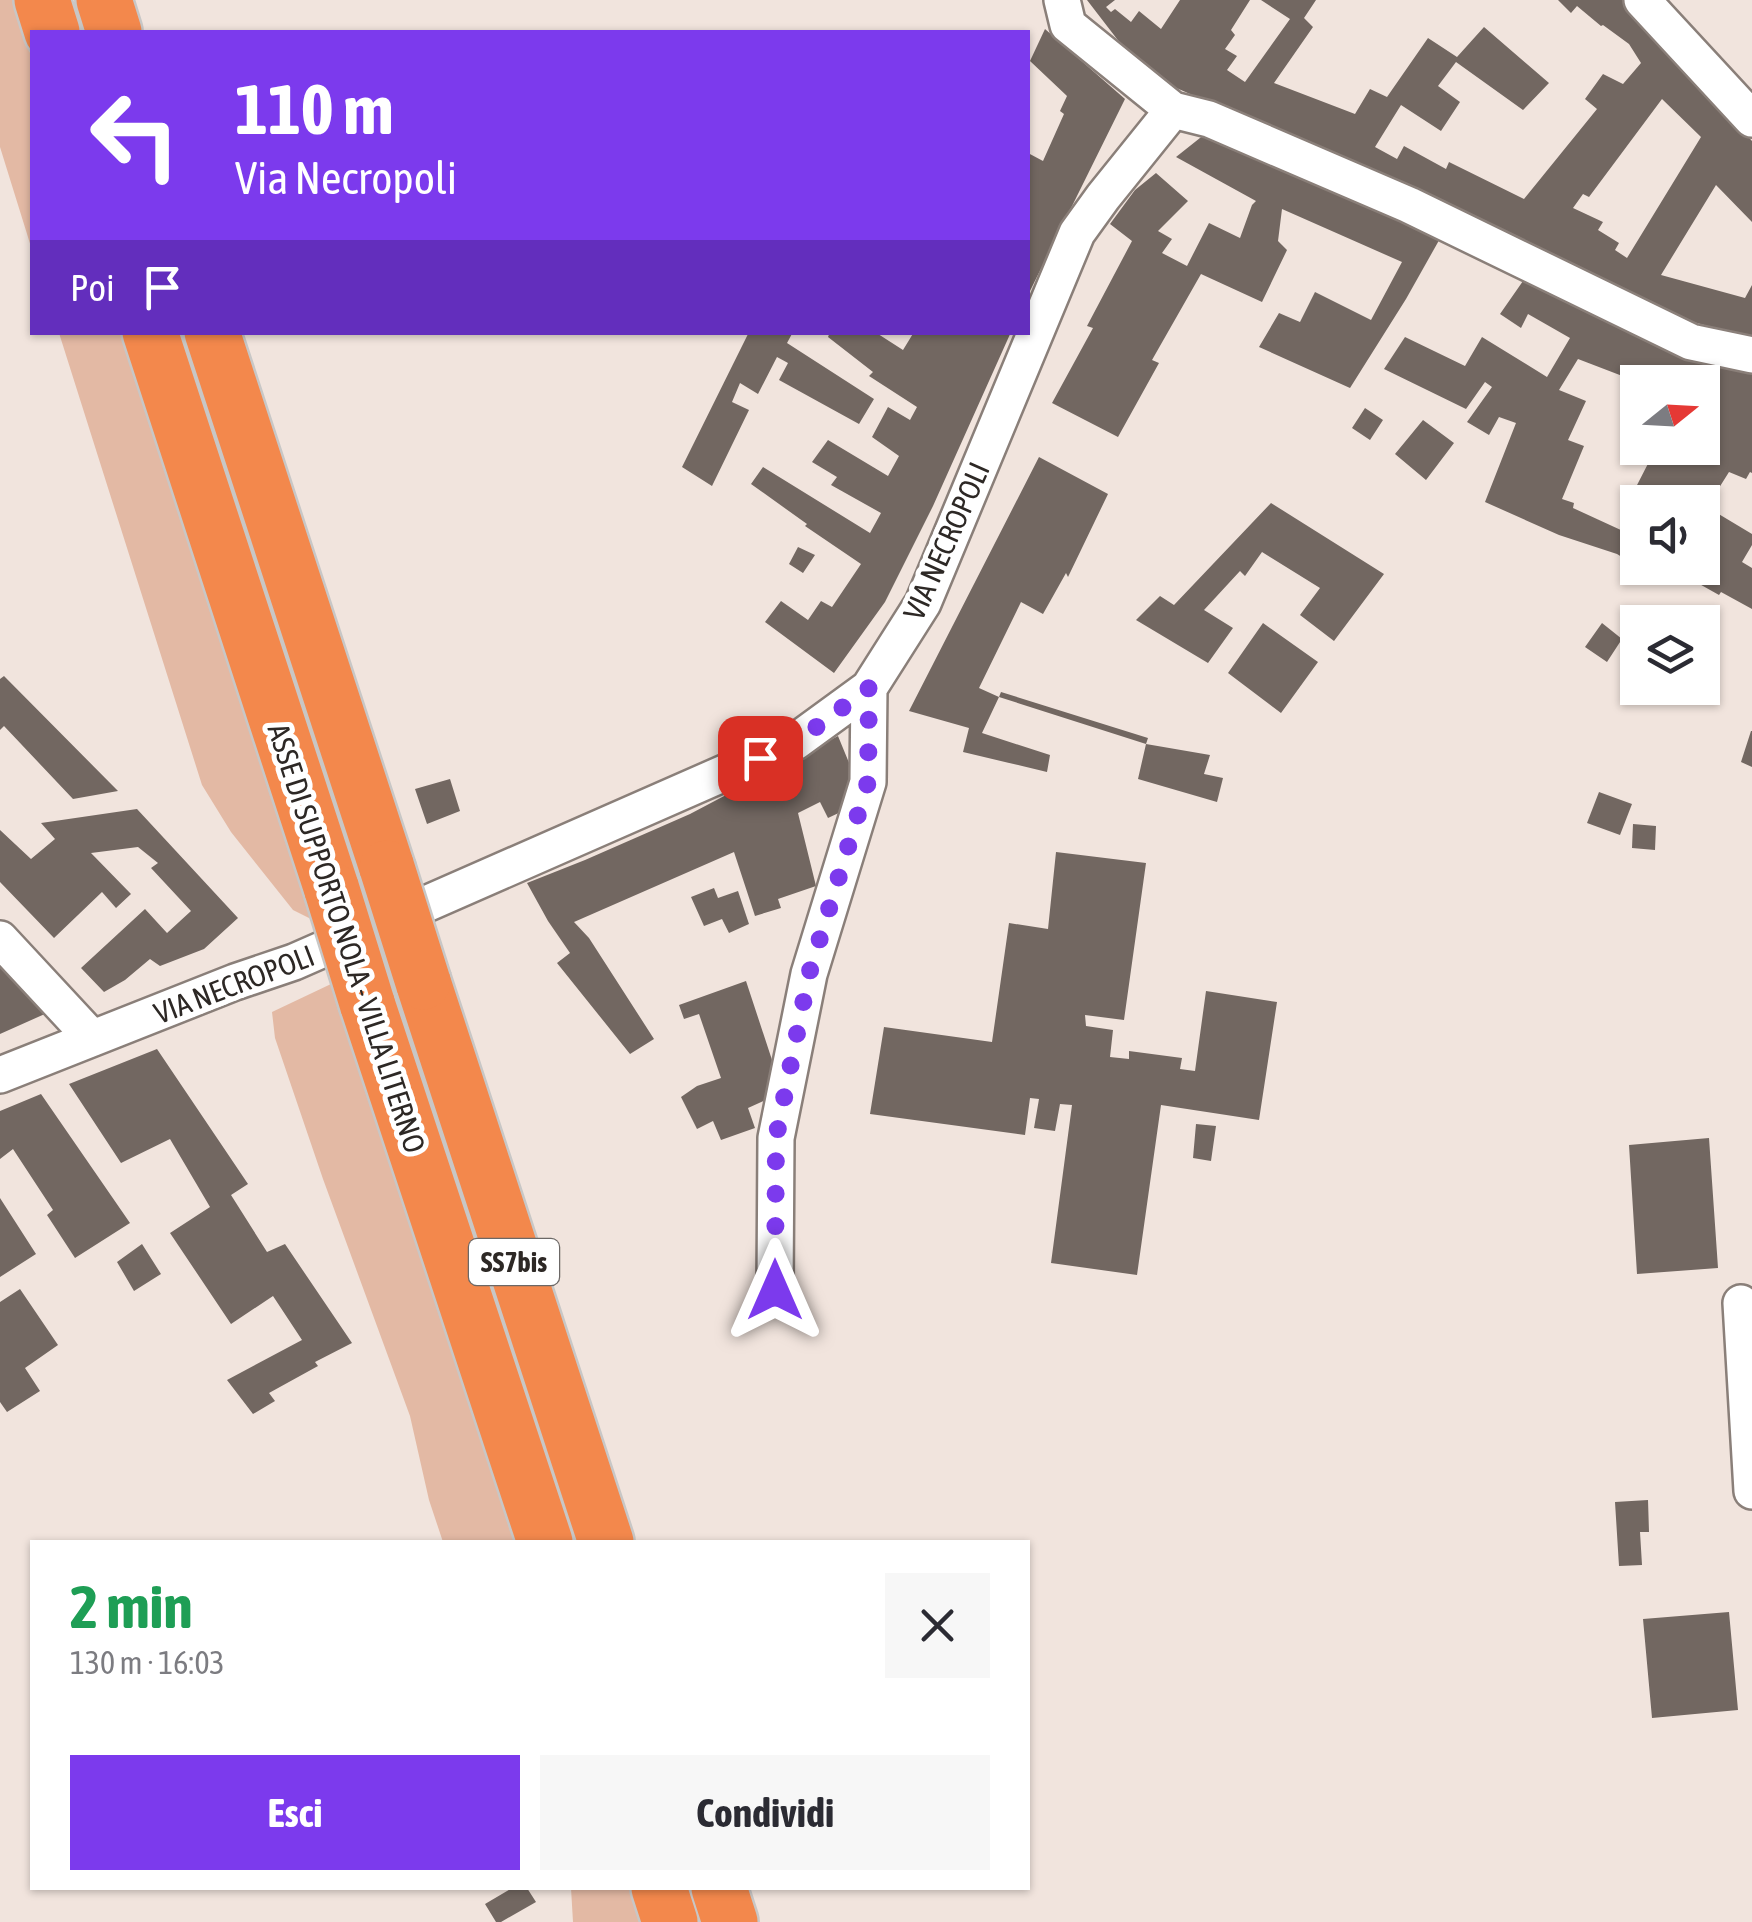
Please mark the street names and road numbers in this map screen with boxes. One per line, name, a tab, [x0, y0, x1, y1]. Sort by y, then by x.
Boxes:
street label: VIA NECROPOLI	[896, 457, 996, 625]
street label: ASSE DI SUPPORTO NOLA - VILLA LITERNO	[261, 719, 433, 1157]
street label: VIA NECROPOLI	[149, 938, 319, 1030]
road number: SS7bis	[469, 1239, 559, 1285]

